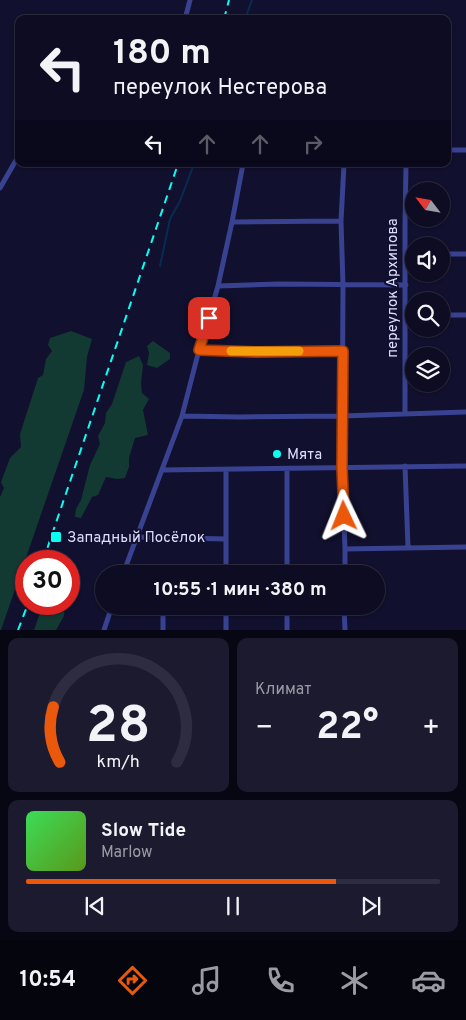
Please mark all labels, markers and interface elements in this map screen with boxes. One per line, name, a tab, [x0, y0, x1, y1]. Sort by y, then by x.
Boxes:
text: 180 m	[113, 32, 211, 76]
icon: left	[30, 35, 95, 100]
text: переулок Нестерова	[113, 75, 327, 102]
icon: left	[140, 130, 168, 158]
icon: ahead	[193, 130, 221, 158]
icon: ahead	[246, 130, 274, 158]
icon: right	[299, 130, 327, 158]
north arrow	[405, 182, 450, 228]
map controls	[405, 182, 450, 392]
street label: переулок Архипова	[384, 218, 403, 358]
button: sound	[405, 237, 450, 282]
button: search	[405, 292, 450, 337]
pin	[188, 297, 230, 339]
icon: arrive	[195, 304, 223, 332]
button: layers	[405, 347, 450, 392]
place label: Мята	[287, 446, 322, 465]
marker: Мята	[271, 448, 283, 460]
position arrow	[317, 489, 369, 541]
place label: Западный Посёлок	[67, 529, 205, 548]
marker: Западный Посёлок	[49, 530, 63, 544]
speed limit sign: 30	[15, 550, 80, 615]
text: 10:55 · 1 мин · 380 m	[153, 578, 327, 602]
text: Климат	[255, 680, 312, 700]
text: 28	[86, 695, 151, 761]
text: 22°	[316, 704, 379, 753]
text: −	[255, 711, 273, 747]
text: +	[422, 711, 440, 747]
text: km/h	[97, 751, 140, 774]
text: Slow Tide	[101, 819, 186, 843]
text: Marlow	[101, 843, 153, 863]
icon: previous	[81, 892, 109, 920]
icon: pause	[219, 892, 247, 920]
icon: next	[357, 892, 385, 920]
icon: directions	[115, 963, 150, 998]
icon: music	[189, 963, 224, 998]
icon: phone	[263, 963, 298, 998]
icon: climate	[337, 963, 372, 998]
icon: car	[411, 963, 446, 998]
text: 10:54	[20, 967, 76, 994]

